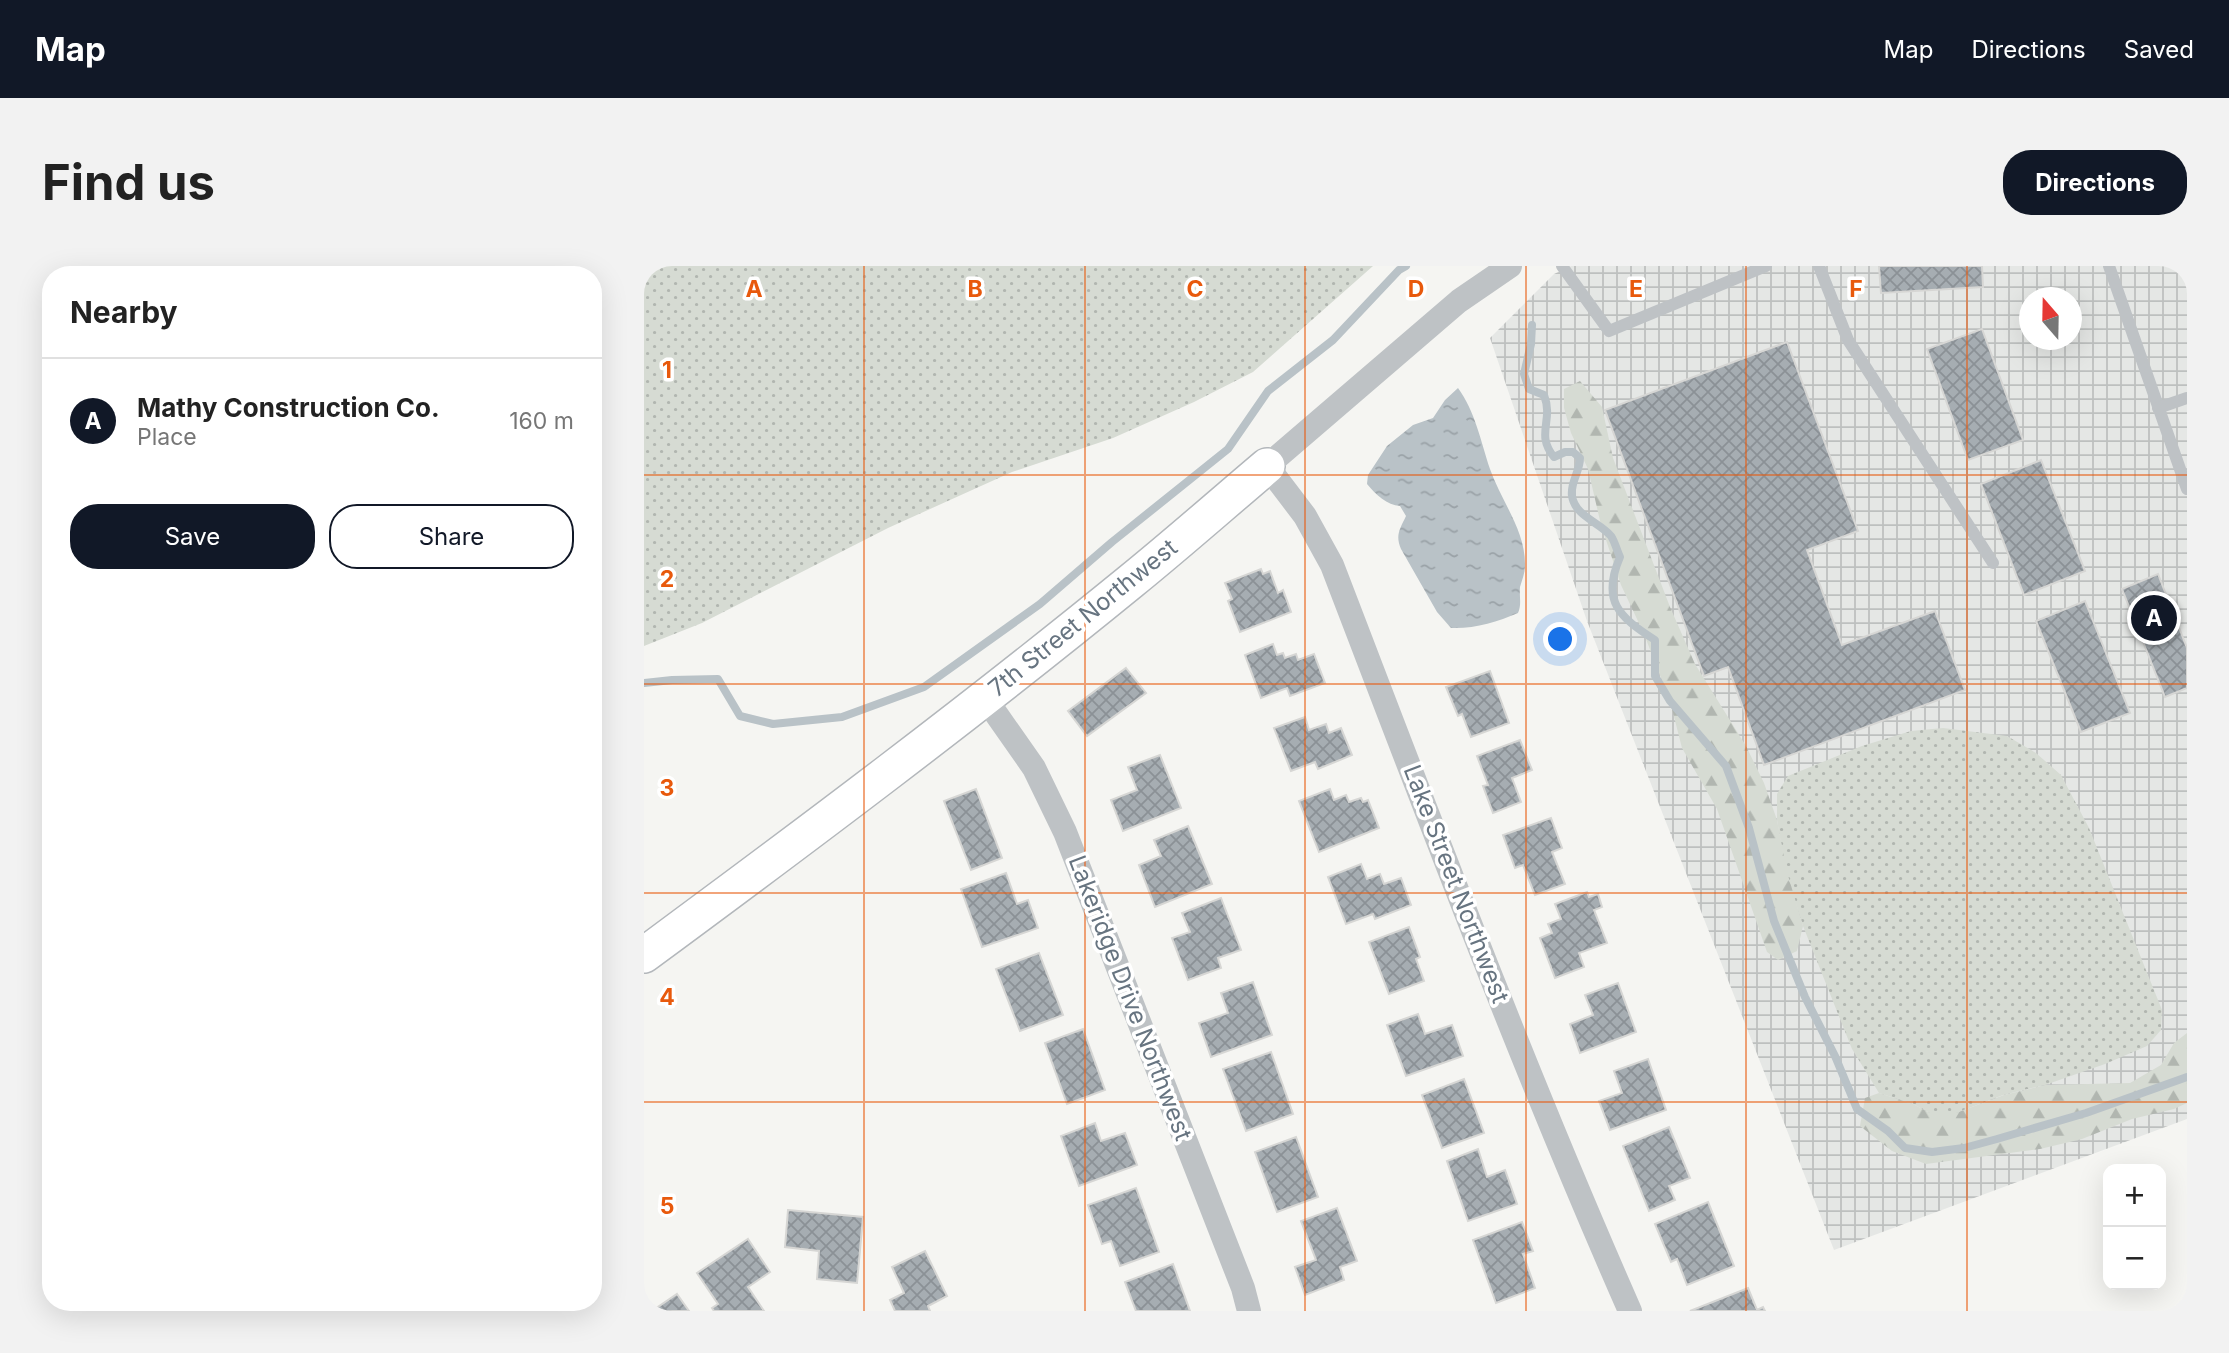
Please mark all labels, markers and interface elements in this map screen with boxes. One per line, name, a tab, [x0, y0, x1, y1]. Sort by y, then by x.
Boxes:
text: Map	[35, 29, 106, 69]
text: Map	[1884, 35, 1933, 64]
text: Directions	[1971, 35, 2086, 64]
text: Saved	[2124, 35, 2194, 64]
button: Directions	[2003, 150, 2187, 215]
text: Find us	[42, 153, 215, 212]
text: A	[745, 275, 763, 303]
text: B	[967, 275, 983, 303]
text: C	[1186, 275, 1204, 303]
text: D	[1408, 275, 1424, 303]
text: E	[1629, 275, 1643, 303]
text: F	[1849, 275, 1863, 303]
north arrow	[2019, 287, 2082, 350]
text: Nearby	[70, 294, 178, 330]
text: 1	[662, 356, 672, 384]
text: Mathy Construction Co.	[137, 392, 440, 423]
text: A	[84, 407, 102, 435]
text: 160 m	[509, 407, 574, 435]
text: Place	[137, 423, 197, 451]
button: Save	[70, 504, 315, 569]
button: Share	[329, 504, 574, 569]
street label: 7th Street Northwest	[982, 532, 1183, 703]
text: 2	[660, 565, 674, 593]
pin: A	[2131, 592, 2177, 644]
your location	[1543, 622, 1577, 656]
street label: Lake Street Northwest	[1398, 761, 1515, 1007]
text: 3	[660, 774, 674, 802]
street label: Lakeridge Drive Northwest	[1063, 851, 1198, 1145]
text: 4	[659, 983, 675, 1011]
map controls	[2103, 1164, 2166, 1290]
button: +	[2103, 1164, 2166, 1227]
text: 5	[660, 1192, 674, 1220]
button: −	[2103, 1227, 2166, 1290]

